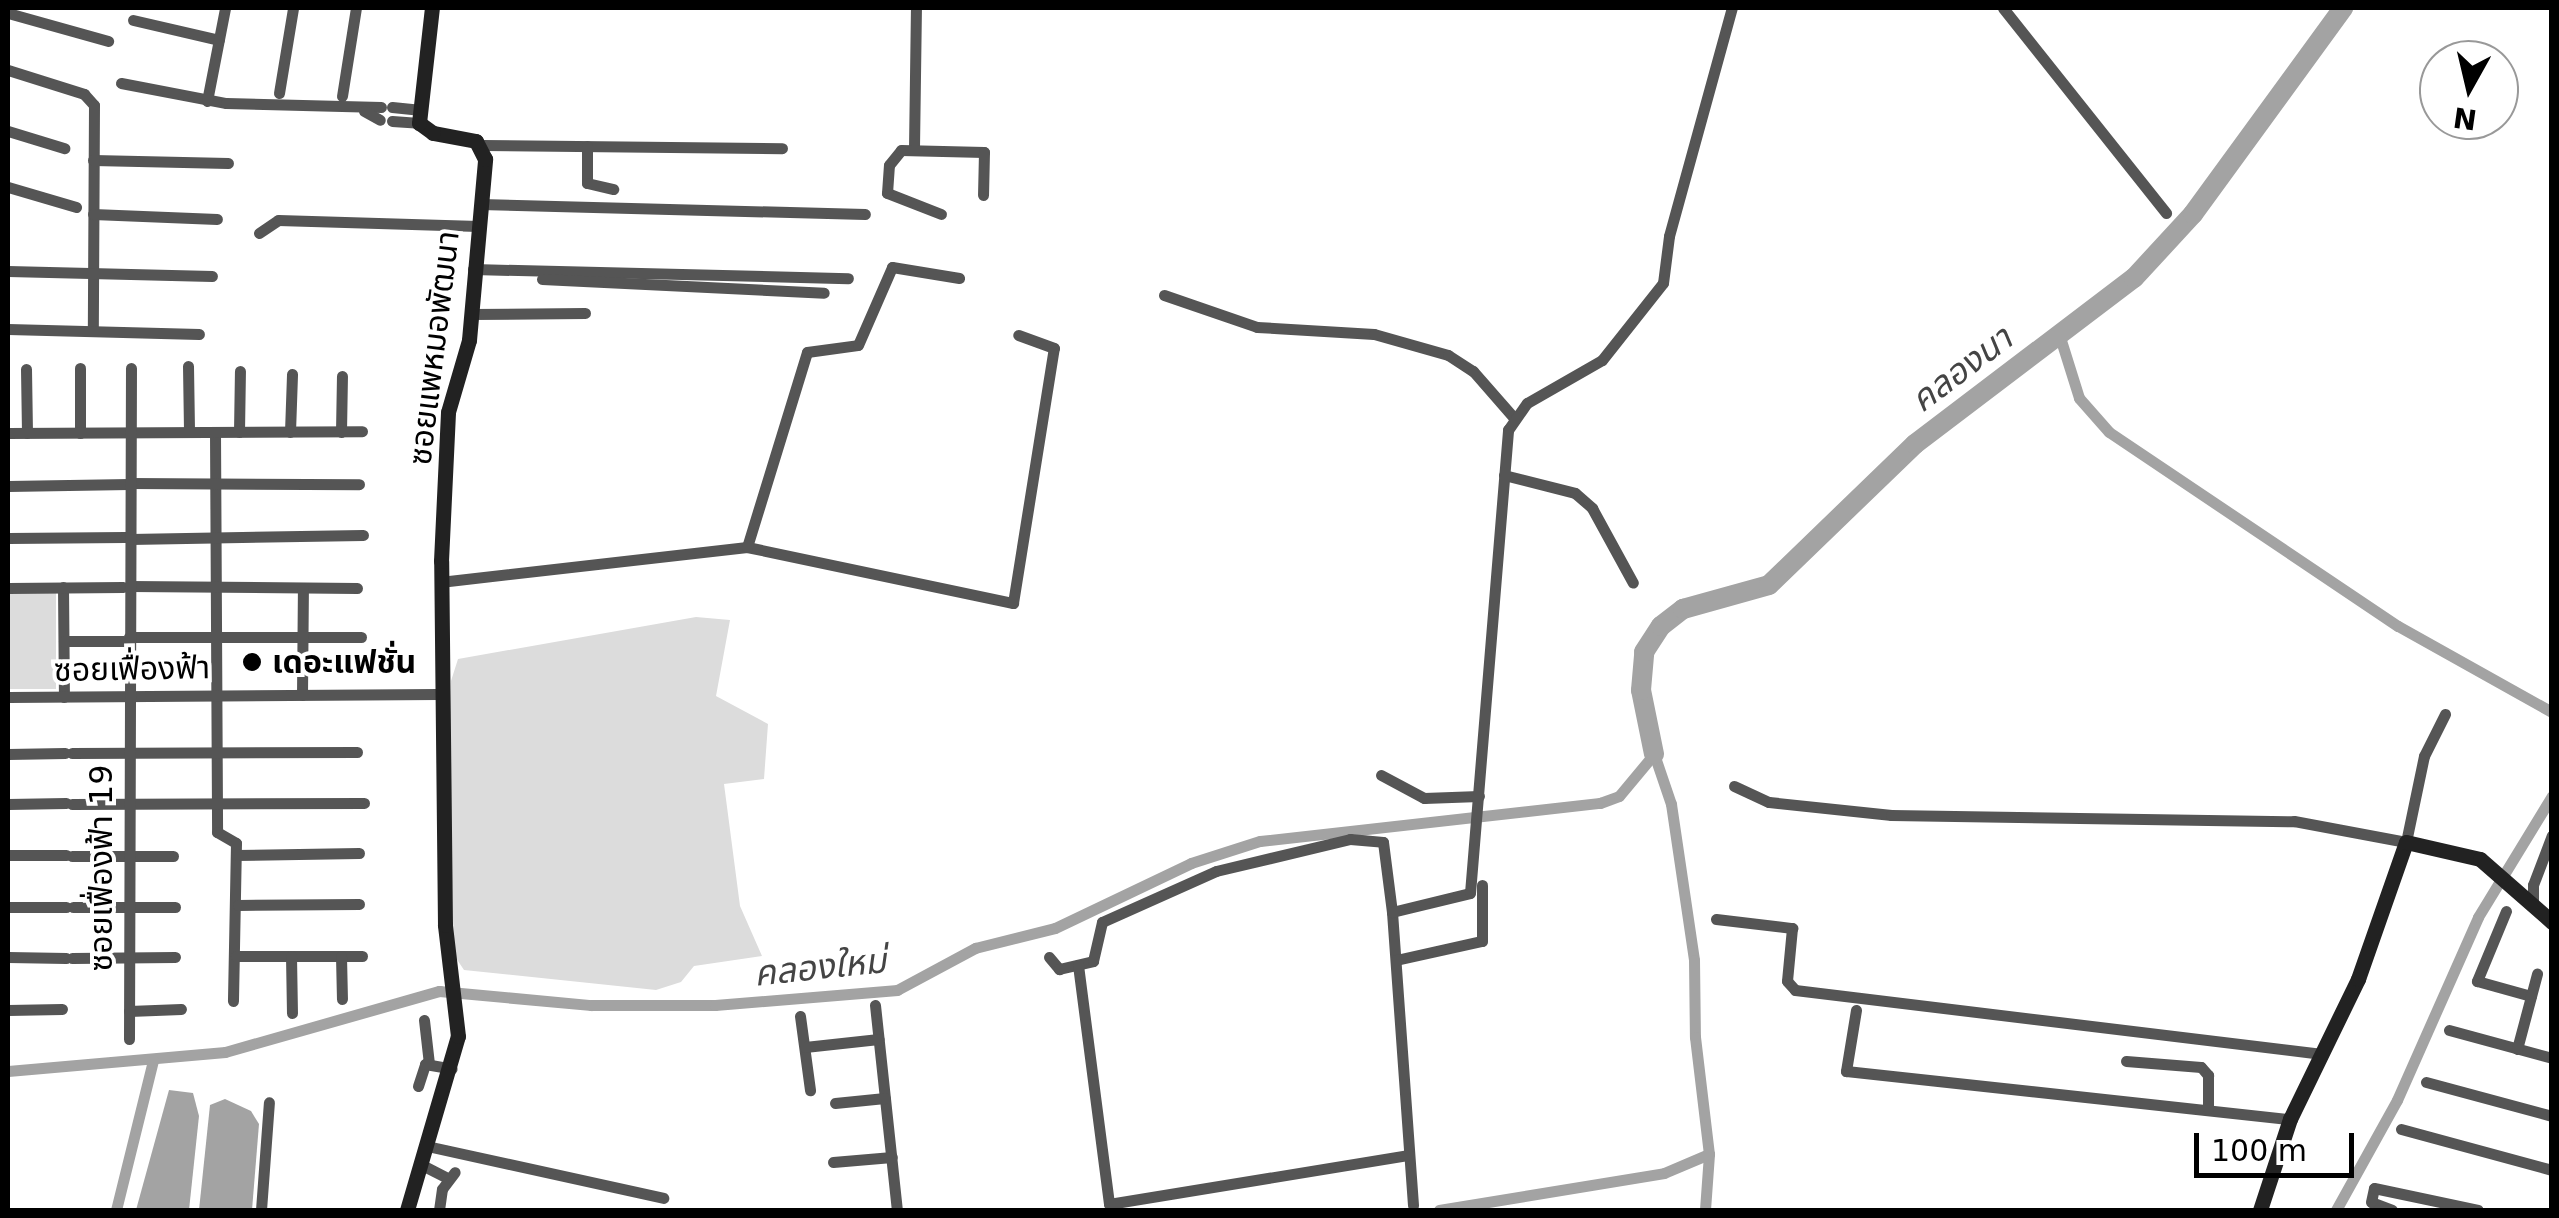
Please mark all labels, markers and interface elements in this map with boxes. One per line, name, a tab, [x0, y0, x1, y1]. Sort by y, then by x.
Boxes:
north arrow	[2419, 40, 2519, 140]
text: N	[2451, 100, 2479, 136]
street label: ซอยแพหมอพัฒนา	[401, 229, 467, 467]
water label: คลองนา	[1902, 317, 2020, 421]
place label: เดอะแฟชั่น	[272, 643, 416, 681]
street label: ซอยเฟื่องฟ้า	[54, 648, 210, 690]
marker: เดอะแฟชั่น	[241, 651, 263, 673]
street label: ซอยเฟื่องฟ้า 19	[82, 764, 120, 972]
water label: คลองใหม่	[752, 939, 888, 995]
scale bar	[2199, 1113, 2359, 1175]
text: 100 m	[2211, 1133, 2307, 1168]

